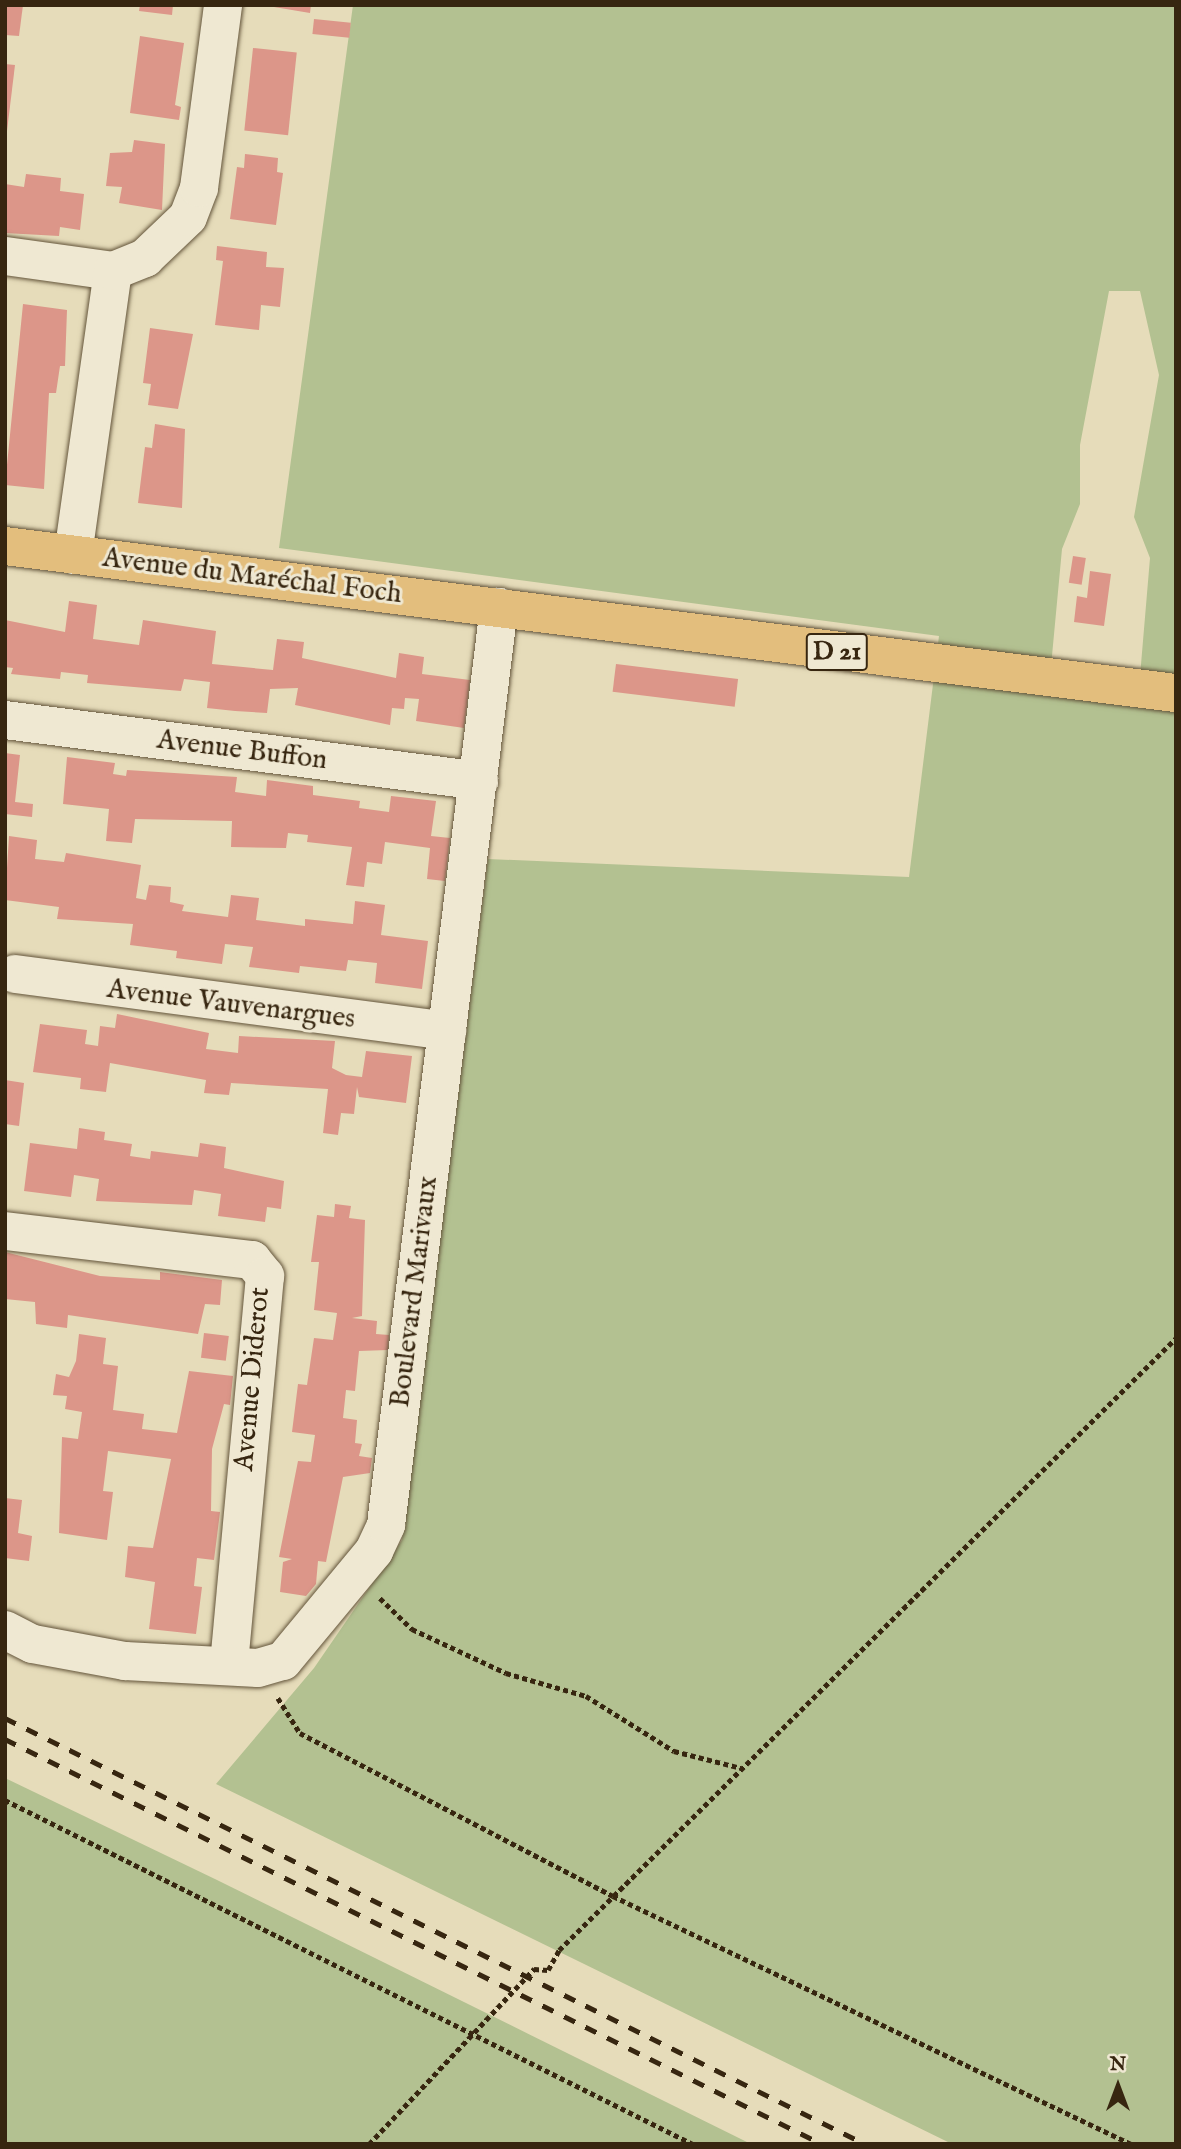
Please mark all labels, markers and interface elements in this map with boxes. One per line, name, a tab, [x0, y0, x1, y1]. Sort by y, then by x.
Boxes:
street label: Avenue du Maréchal Foch	[101, 542, 403, 612]
road number: D 21	[806, 630, 868, 674]
street label: Avenue Buffon	[155, 724, 329, 778]
street label: Avenue Vauvenargues	[105, 973, 357, 1037]
street label: Boulevard Marivaux	[384, 1174, 446, 1410]
street label: Avenue Diderot	[228, 1286, 278, 1472]
north arrow	[1083, 2051, 1153, 2121]
text: N	[1110, 2053, 1126, 2077]

